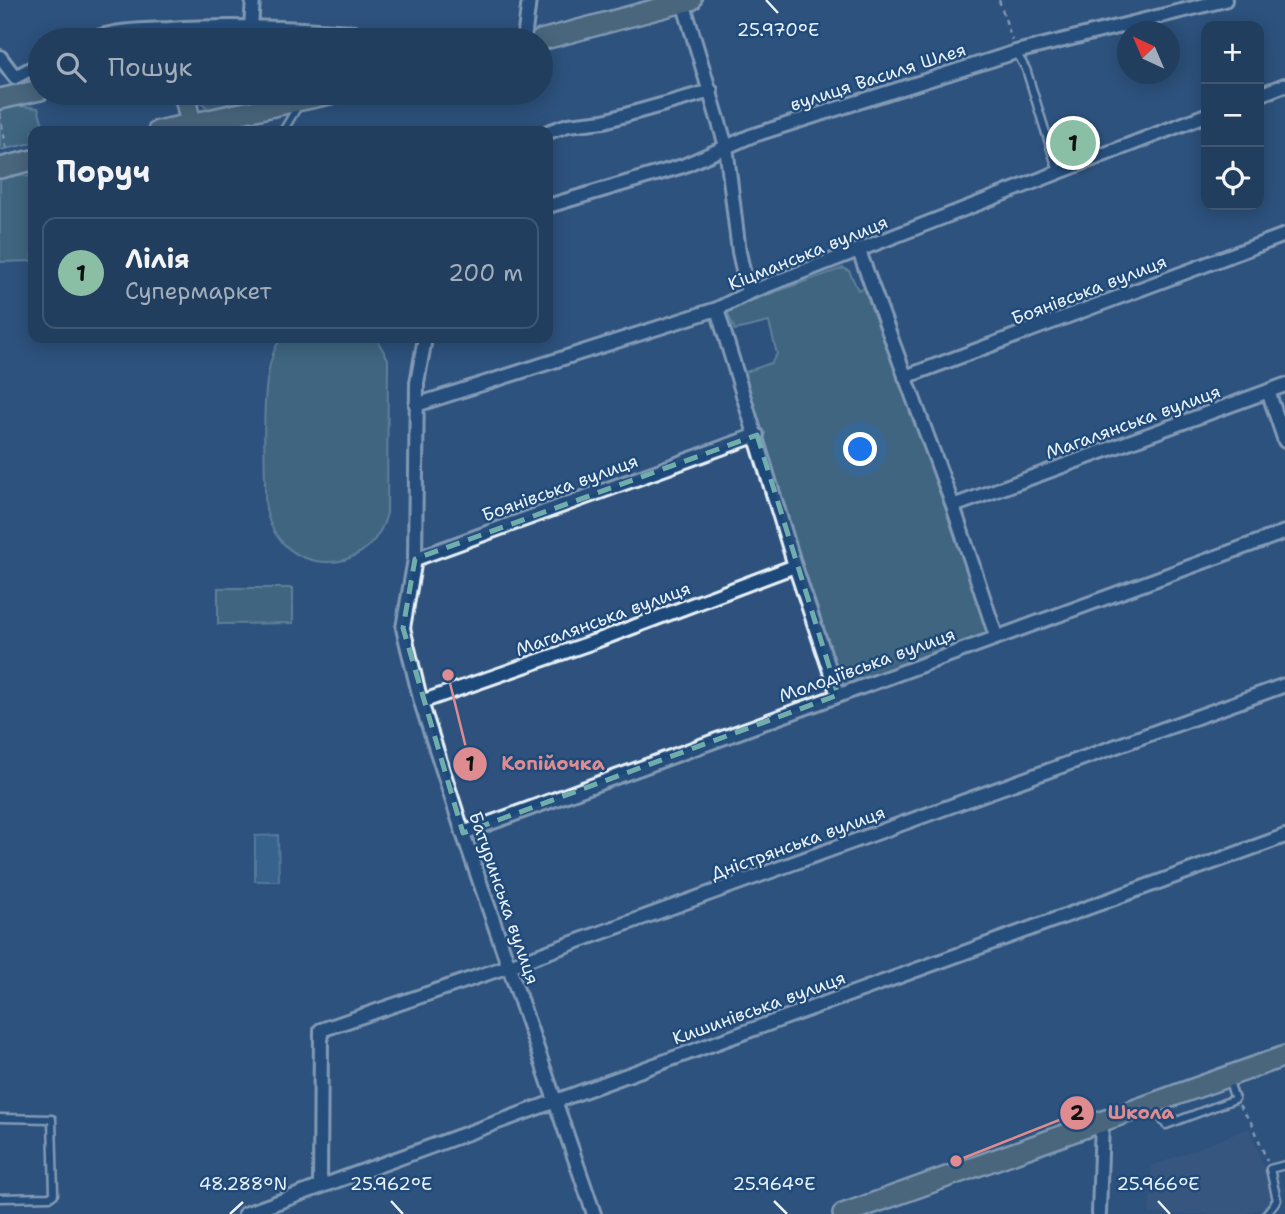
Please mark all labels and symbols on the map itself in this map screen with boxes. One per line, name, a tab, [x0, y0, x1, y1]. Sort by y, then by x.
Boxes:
text: 25.970°E	[737, 18, 819, 42]
north arrow	[1117, 21, 1180, 84]
street label: вулиця Василя Шлея	[787, 37, 969, 117]
pin: 1	[1050, 117, 1096, 169]
street label: Кіцманська вулиця	[725, 210, 891, 296]
street label: Боянівська вулиця	[1008, 249, 1170, 331]
street label: Магалянська вулиця	[1042, 379, 1224, 465]
your location	[843, 432, 877, 466]
street label: Боянівська вулиця	[479, 449, 641, 527]
street label: Магалянська вулиця	[512, 576, 694, 662]
street label: Молодіївська вулиця	[775, 622, 959, 708]
callout: Копійочка	[452, 744, 618, 784]
text: 1	[465, 750, 475, 778]
text: Копійочка	[501, 751, 605, 776]
street label: Дністрянська вулиця	[707, 800, 889, 886]
street label: Батуринська вулиця	[463, 809, 545, 987]
street label: Кишинівська вулиця	[669, 966, 849, 1050]
callout: Школа	[1059, 1093, 1189, 1133]
text: 2	[1070, 1099, 1085, 1127]
text: Школа	[1108, 1100, 1174, 1125]
text: 48.288°N	[199, 1172, 287, 1196]
text: 25.962°E	[350, 1172, 432, 1196]
text: 25.964°E	[733, 1172, 815, 1196]
text: 25.966°E	[1116, 1172, 1200, 1196]

